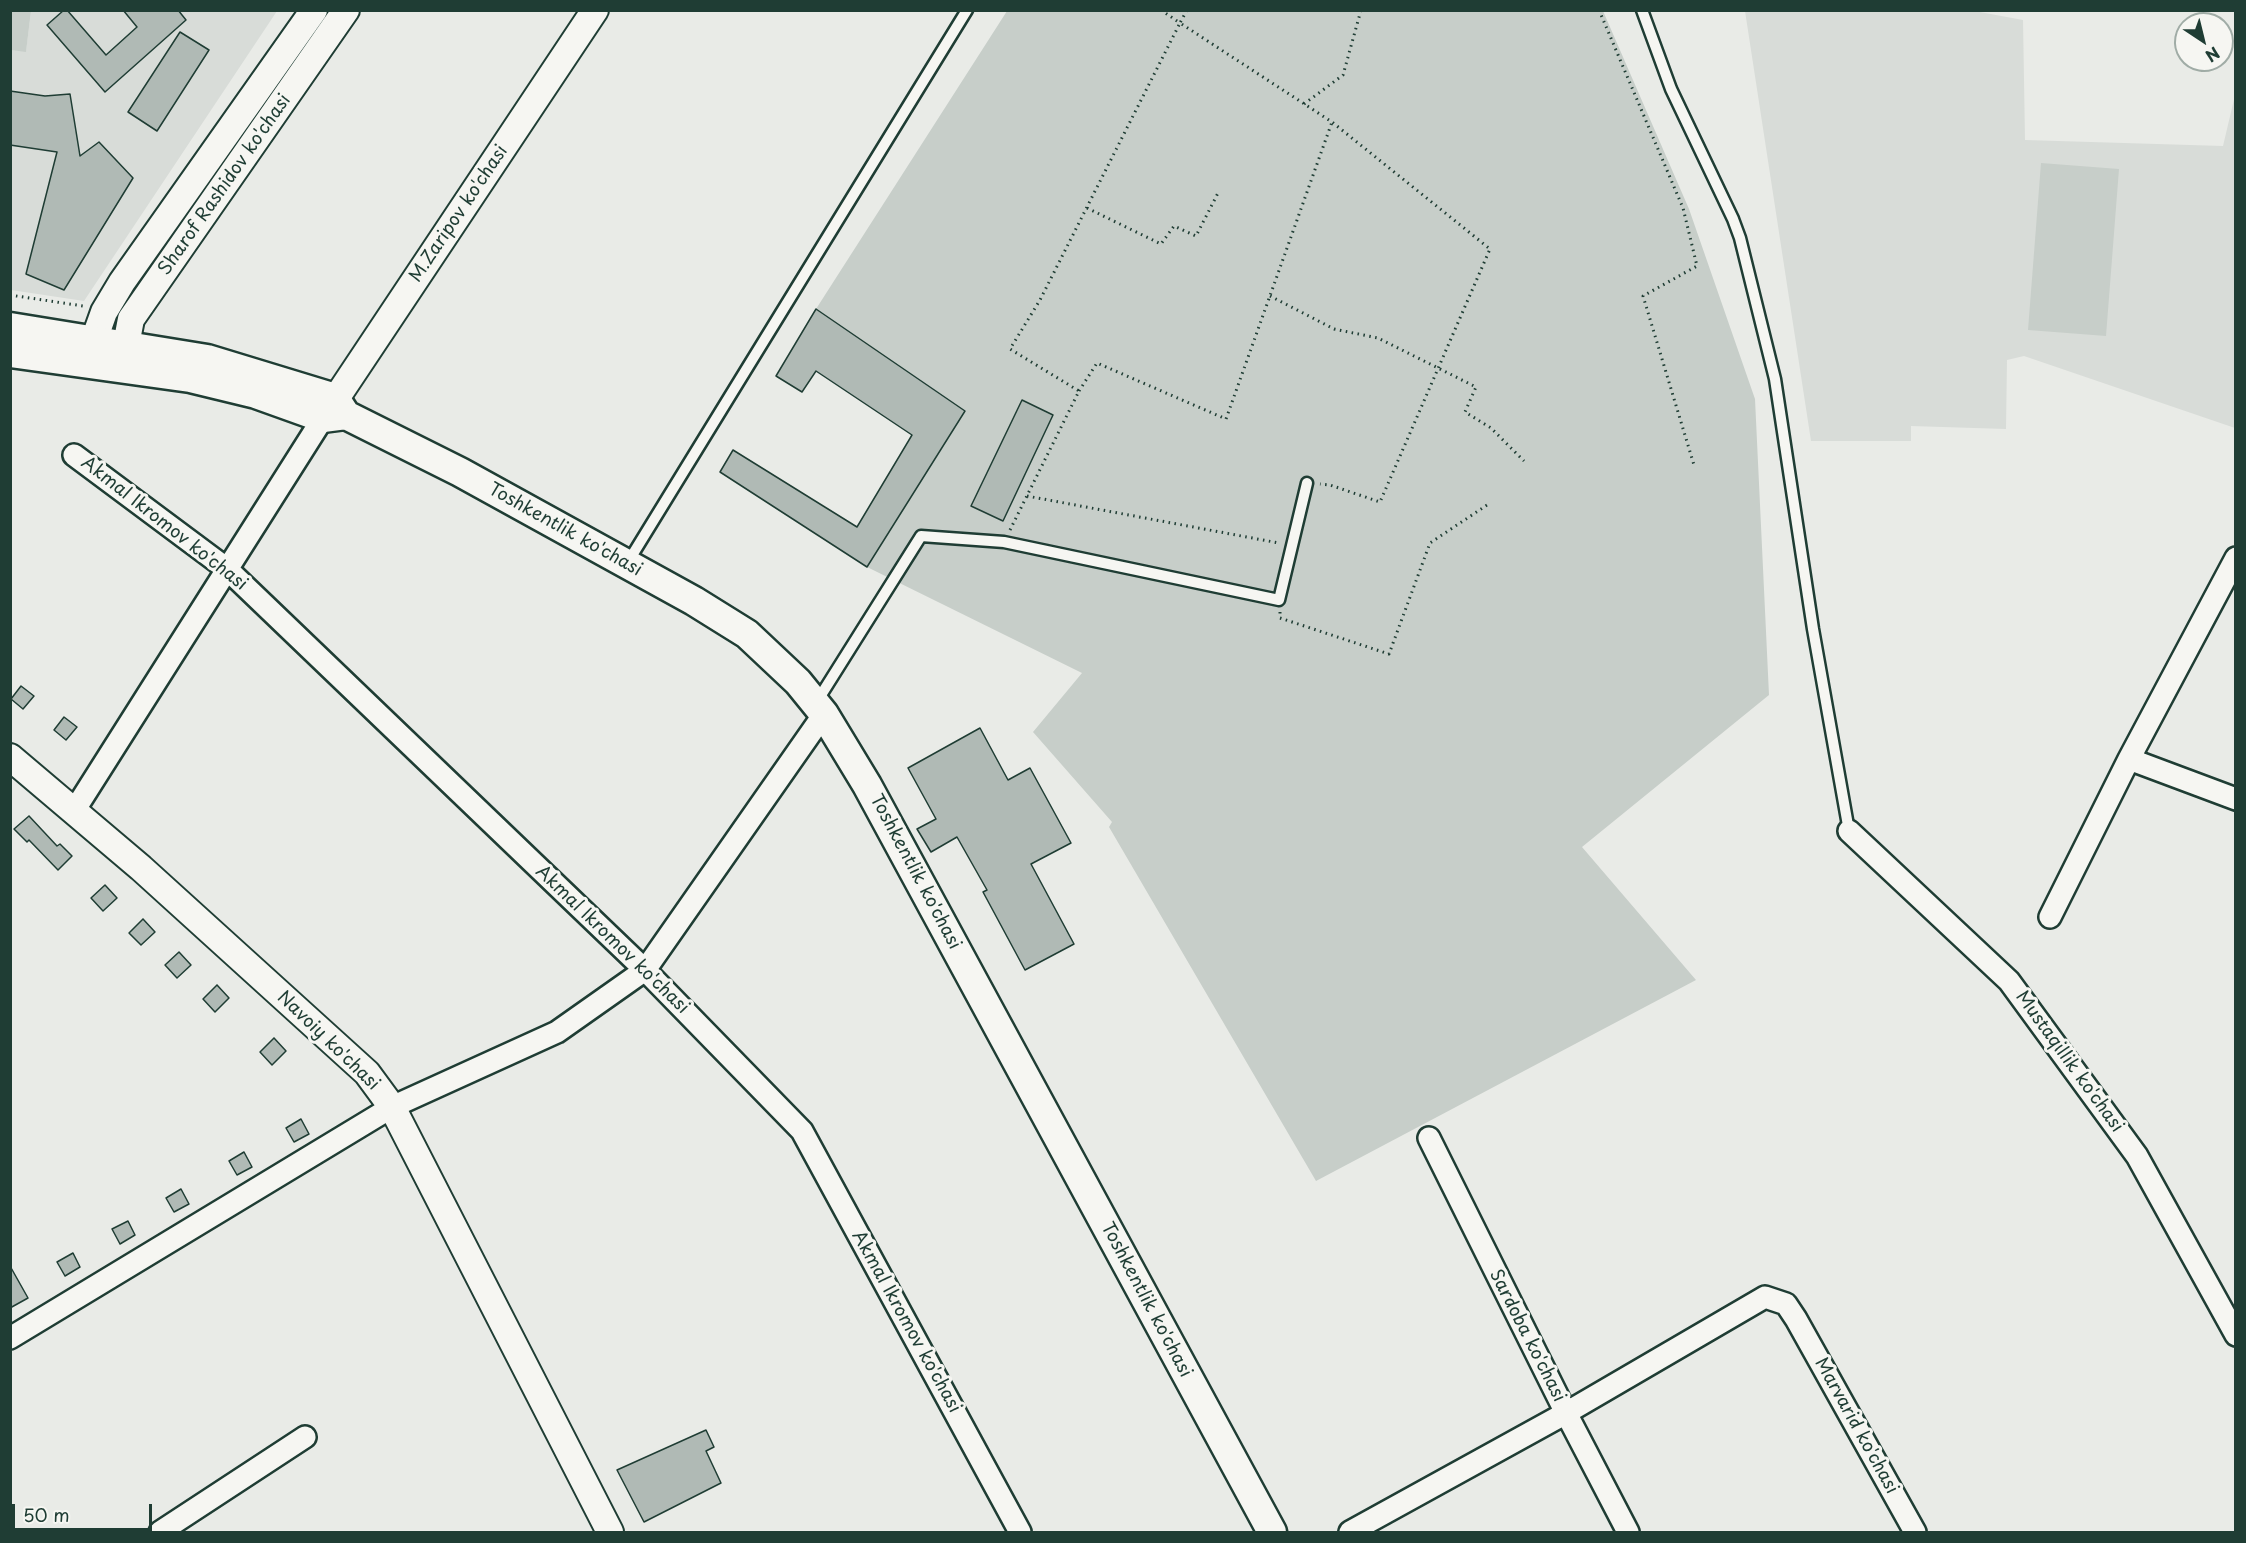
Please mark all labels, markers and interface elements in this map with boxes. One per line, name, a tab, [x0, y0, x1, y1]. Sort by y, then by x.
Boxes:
north arrow	[2174, 12, 2234, 72]
text: N	[2201, 42, 2225, 69]
street label: Sharof Rashidov ko'chasi	[154, 90, 296, 280]
street label: M.Zaripov ko'chasi	[405, 141, 513, 287]
street label: Akmal Ikromov ko'chasi	[77, 452, 251, 596]
street label: Toshkentlik ko'chasi	[484, 479, 646, 581]
street label: Toshkentlik ko'chasi	[865, 791, 965, 953]
street label: Akmal Ikromov ko'chasi	[531, 861, 693, 1019]
street label: Navoiy ko'chasi	[272, 987, 384, 1095]
street label: Mustaqillik ko'chasi	[2010, 987, 2128, 1137]
street label: Toshkentlik ko'chasi	[1096, 1219, 1196, 1381]
street label: Akmal Ikromov ko'chasi	[847, 1227, 965, 1417]
street label: Sardoba ko'chasi	[1484, 1266, 1570, 1406]
street label: Marvarid ko'chasi	[1810, 1354, 1902, 1498]
scale bar	[15, 1492, 154, 1530]
text: 50 m	[23, 1501, 70, 1528]

